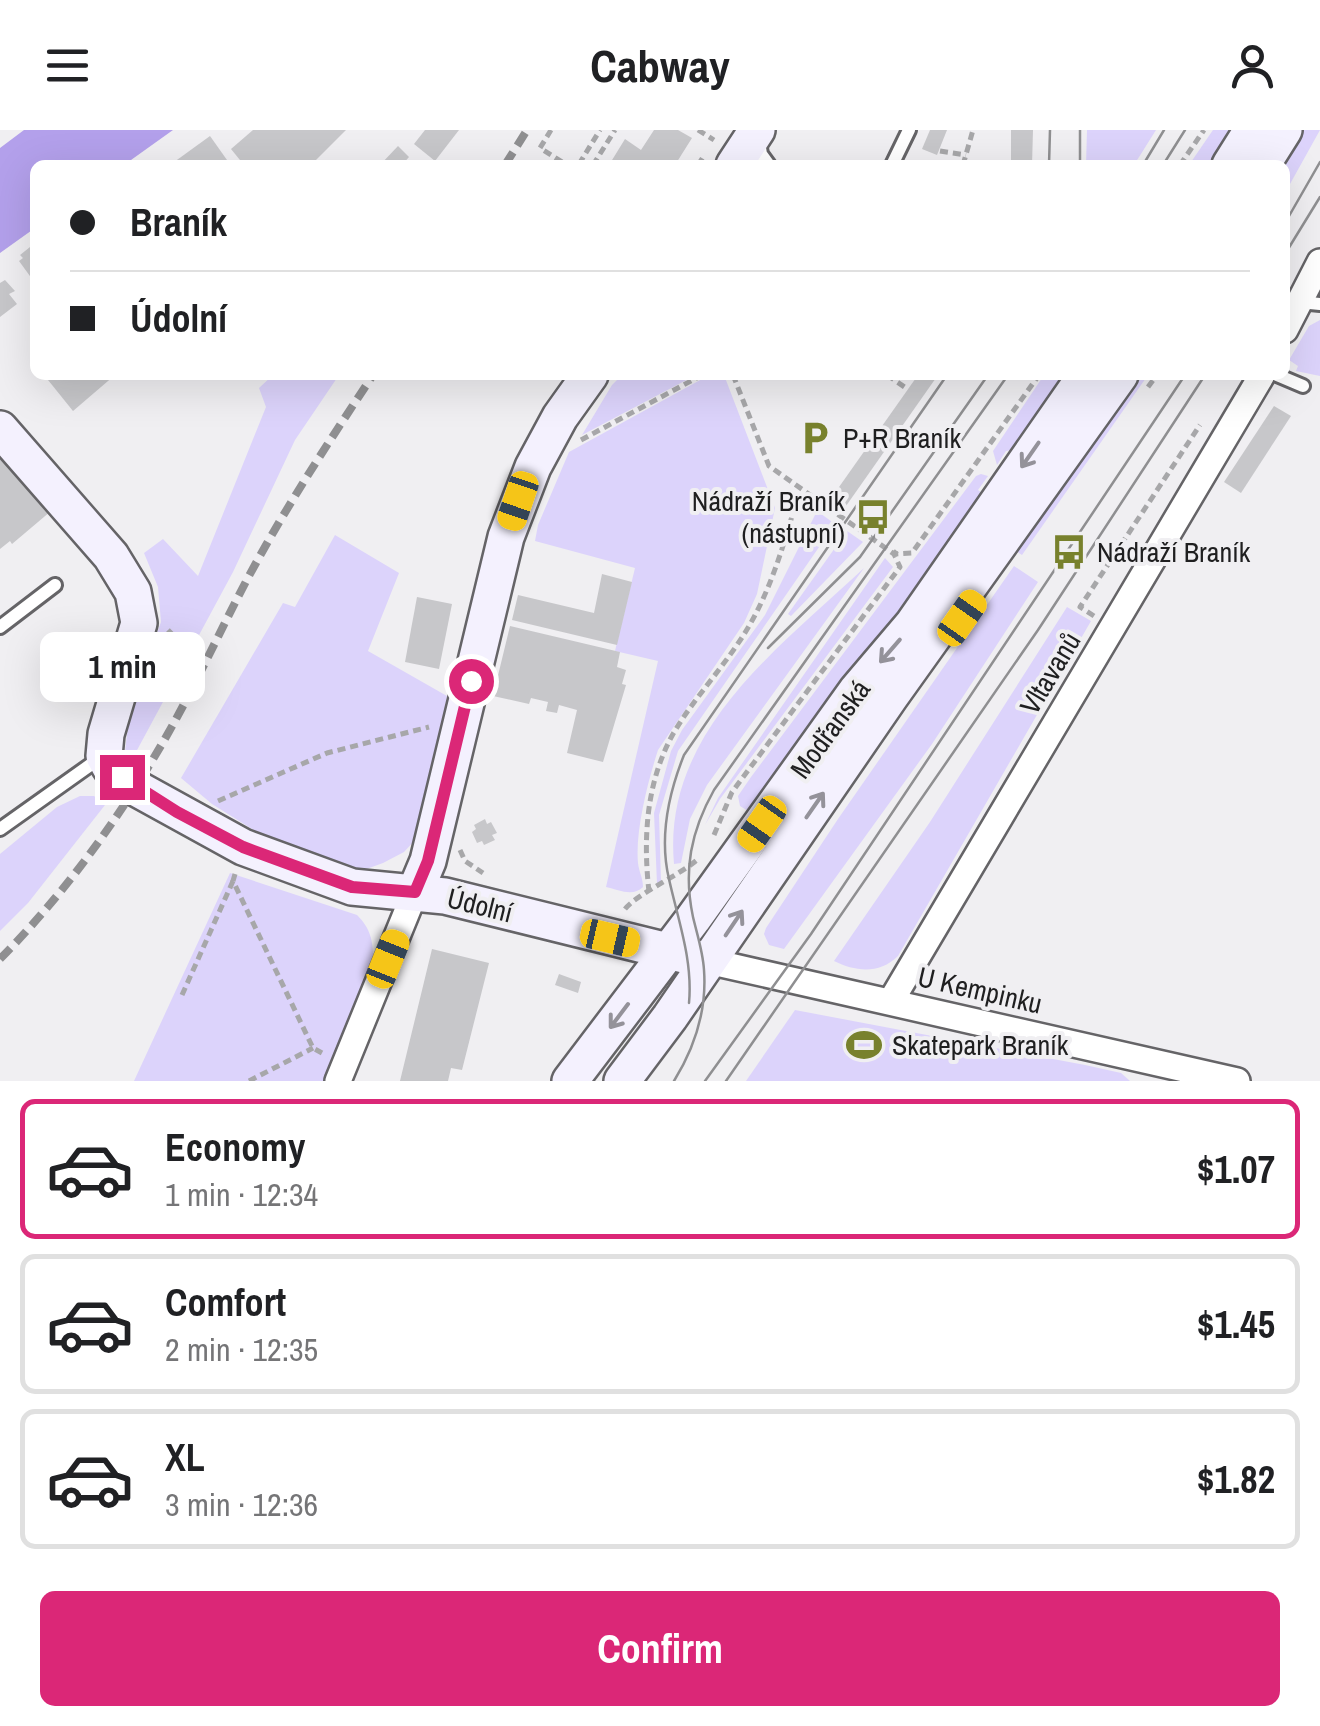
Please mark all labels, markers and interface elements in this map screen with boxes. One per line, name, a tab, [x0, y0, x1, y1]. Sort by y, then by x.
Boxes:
text: Cabway	[590, 35, 730, 96]
icon: menu	[40, 38, 95, 93]
icon: person	[1225, 38, 1280, 93]
text: Braník	[130, 197, 227, 248]
text: Údolní	[130, 293, 227, 344]
parking icon: P+R Braník	[796, 419, 834, 457]
place label: P+R Braník	[843, 419, 962, 457]
one-way arrow	[1020, 440, 1041, 468]
car	[494, 468, 542, 534]
place label: Nádraží Braník (nástupní)	[692, 482, 846, 552]
bus stop icon: Nádraží Braník (nástupní)	[854, 498, 892, 536]
bus stop icon: Nádraží Braník	[1050, 533, 1088, 571]
place label: Nádraží Braník	[1097, 533, 1251, 571]
car	[933, 585, 991, 651]
street label: Vltavanů	[1011, 625, 1089, 721]
callout: 1 min	[39, 632, 204, 702]
one-way arrow	[879, 638, 901, 664]
text: 1 min	[88, 645, 157, 688]
route start	[449, 659, 494, 704]
street label: Modřanská	[781, 672, 879, 786]
route end	[100, 755, 145, 800]
car	[733, 791, 791, 857]
one-way arrow	[804, 792, 825, 820]
street label: Údolní	[443, 879, 517, 932]
one-way arrow	[723, 909, 744, 937]
car	[577, 917, 643, 959]
car	[363, 926, 413, 992]
street label: U Kempinku	[914, 957, 1046, 1023]
one-way arrow	[609, 1003, 631, 1029]
sports icon: Skatepark Braník	[845, 1026, 883, 1064]
place label: Skatepark Braník	[892, 1026, 1069, 1064]
text: Economy	[165, 1122, 305, 1173]
icon: car	[45, 1124, 135, 1214]
text: $1.07	[1197, 1144, 1275, 1195]
text: 1 min · 12:34	[165, 1173, 318, 1216]
text: Comfort	[165, 1277, 286, 1328]
icon: car	[45, 1279, 135, 1369]
text: $1.45	[1197, 1299, 1275, 1350]
text: 2 min · 12:35	[165, 1328, 318, 1371]
text: XL	[165, 1432, 205, 1483]
icon: car	[45, 1434, 135, 1524]
text: $1.82	[1197, 1454, 1275, 1505]
text: 3 min · 12:36	[165, 1483, 318, 1526]
button: Confirm	[40, 1591, 1280, 1706]

